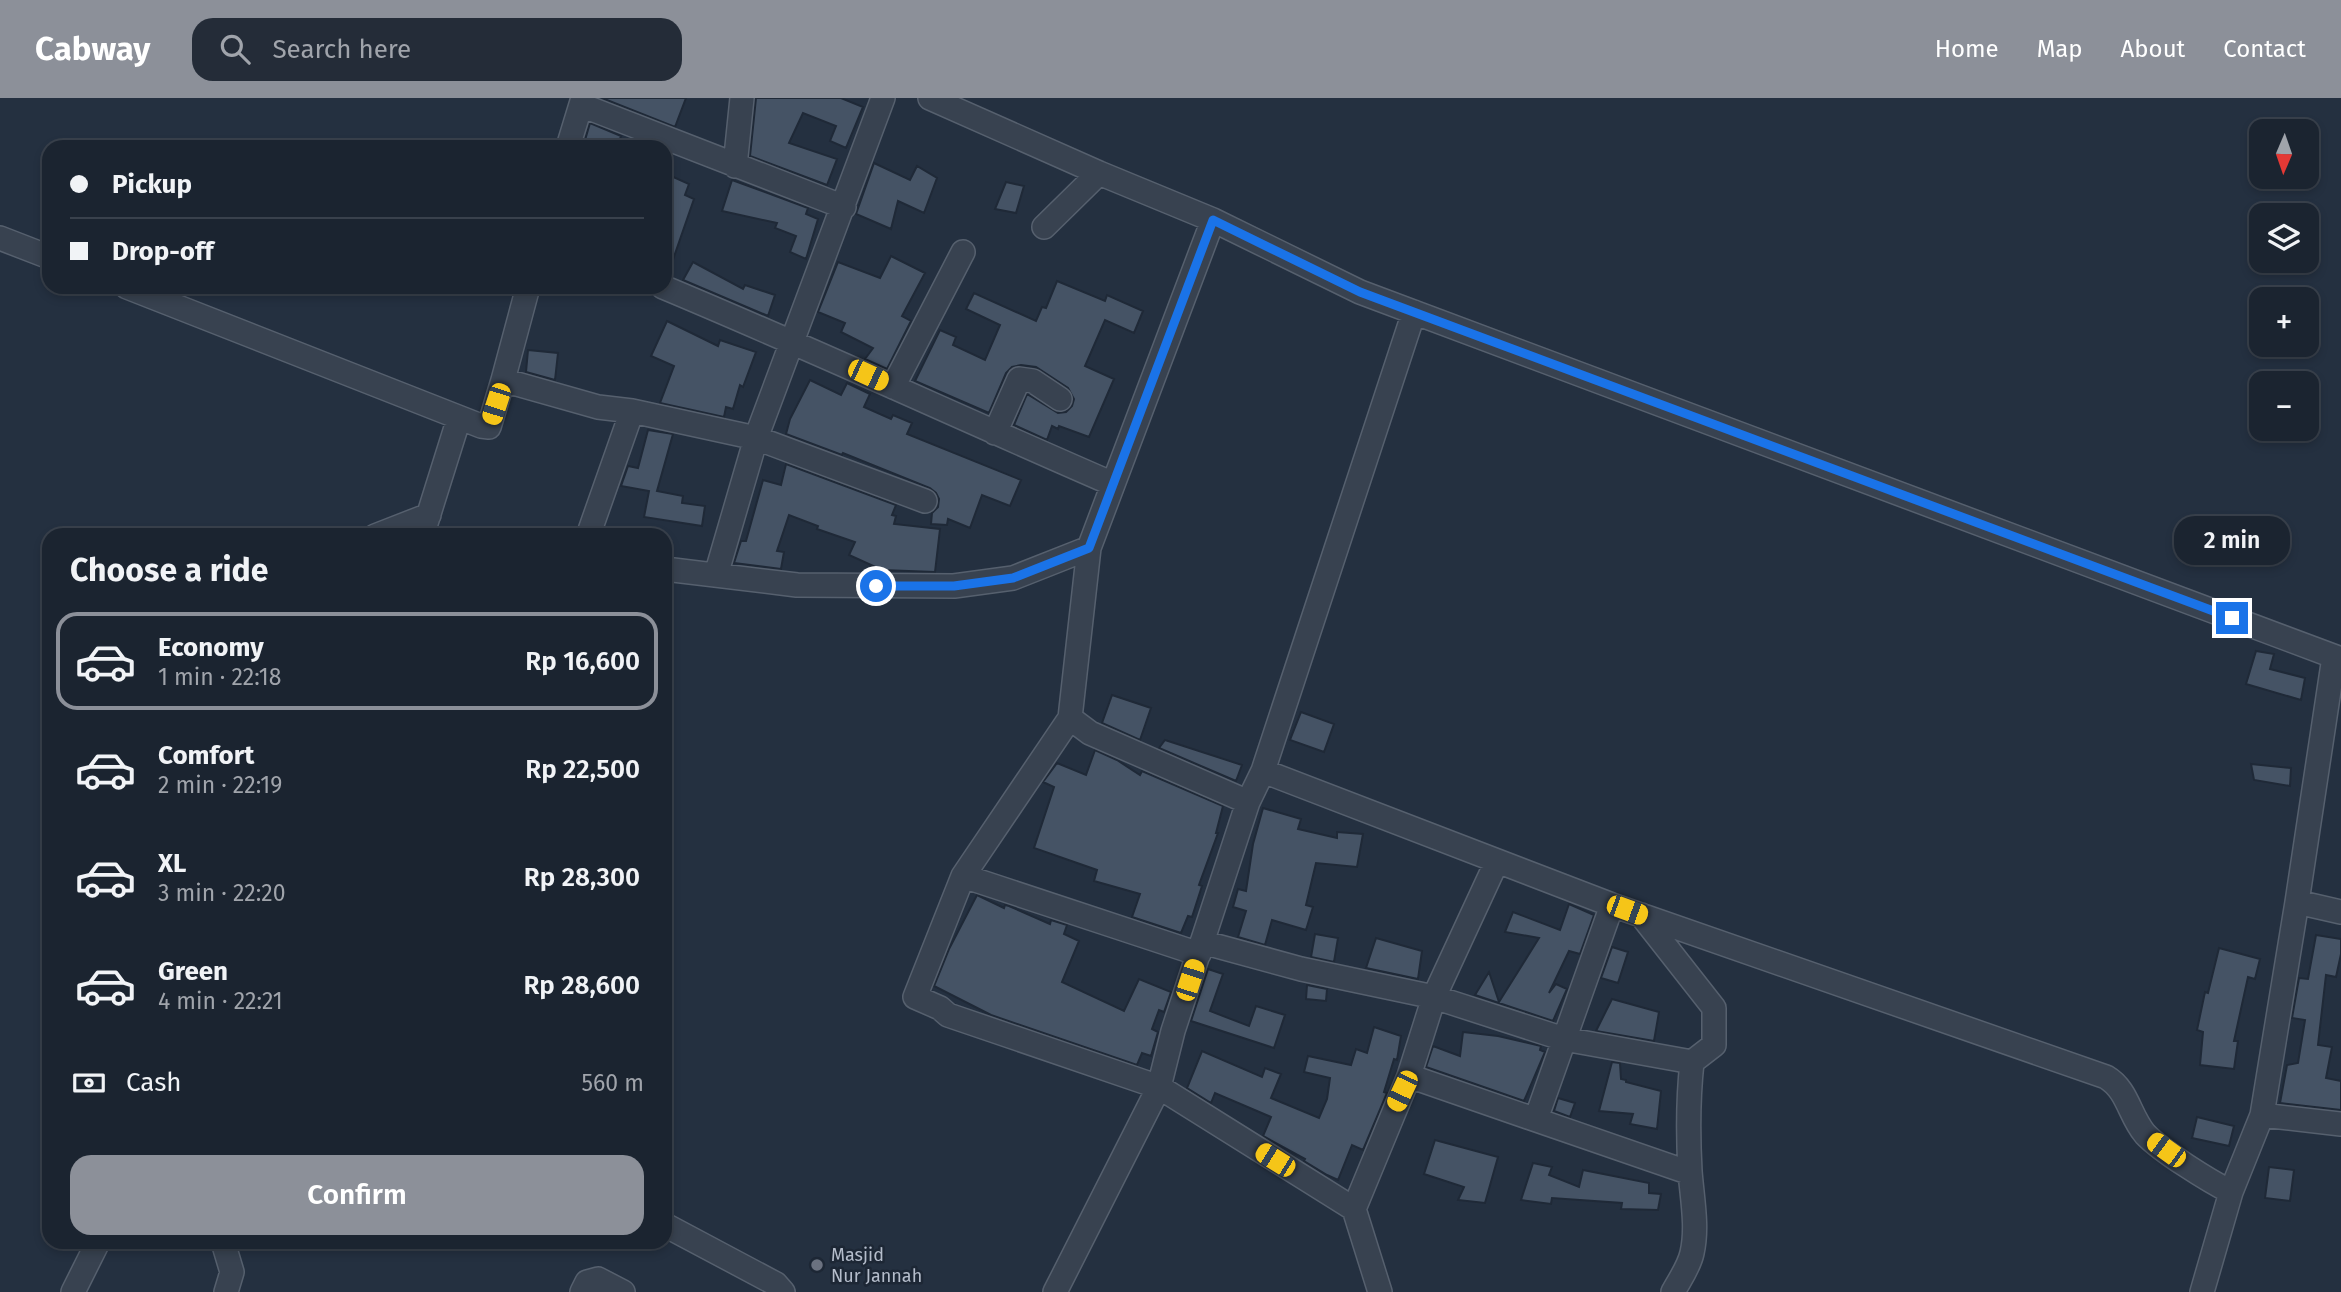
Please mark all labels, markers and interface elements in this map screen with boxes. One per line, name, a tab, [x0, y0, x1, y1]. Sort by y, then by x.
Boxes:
search box	[192, 18, 682, 81]
text: Cabway	[35, 29, 150, 69]
icon: search	[216, 30, 254, 68]
text: Search here	[272, 34, 411, 65]
text: Home	[1935, 35, 1999, 63]
text: Map	[2037, 35, 2083, 63]
text: About	[2121, 35, 2185, 63]
text: Contact	[2223, 35, 2306, 63]
north arrow	[2249, 119, 2319, 189]
map controls	[2249, 119, 2319, 441]
text: Pickup	[112, 169, 192, 200]
button: layers	[2249, 203, 2319, 273]
text: Drop-off	[112, 236, 214, 267]
button: +	[2249, 287, 2319, 357]
car	[845, 357, 892, 393]
button: −	[2249, 371, 2319, 441]
car	[480, 381, 513, 427]
callout: 2 min	[2174, 517, 2290, 566]
text: 2 min	[2204, 526, 2260, 554]
text: Choose a ride	[70, 551, 268, 589]
route start	[860, 570, 892, 602]
route end	[2216, 602, 2248, 634]
icon: car	[74, 630, 137, 693]
text: Economy	[158, 632, 264, 663]
text: Rp 16,600	[525, 646, 640, 677]
text: 1 min · 22:18	[158, 663, 281, 691]
icon: car	[74, 738, 137, 801]
text: Comfort	[158, 740, 254, 771]
text: Rp 22,500	[525, 754, 640, 785]
text: 2 min · 22:19	[158, 771, 282, 799]
icon: car	[74, 846, 137, 909]
text: XL	[158, 848, 186, 879]
text: Rp 28,300	[524, 862, 640, 893]
text: 3 min · 22:20	[158, 879, 285, 907]
car	[1604, 893, 1651, 927]
icon: car	[74, 954, 137, 1017]
text: Green	[158, 956, 228, 987]
car	[1174, 957, 1207, 1003]
text: Rp 28,600	[523, 970, 640, 1001]
text: 4 min · 22:21	[158, 987, 283, 1015]
icon: cash	[70, 1064, 108, 1102]
text: Cash	[126, 1067, 182, 1098]
car	[1384, 1068, 1421, 1114]
text: 560 m	[582, 1069, 644, 1097]
car	[2143, 1129, 2190, 1171]
car	[1252, 1140, 1299, 1180]
button: Confirm	[70, 1155, 644, 1235]
place label: Masjid Nur Jannah	[831, 1244, 922, 1287]
marker: Masjid Nur Jannah	[809, 1257, 825, 1273]

